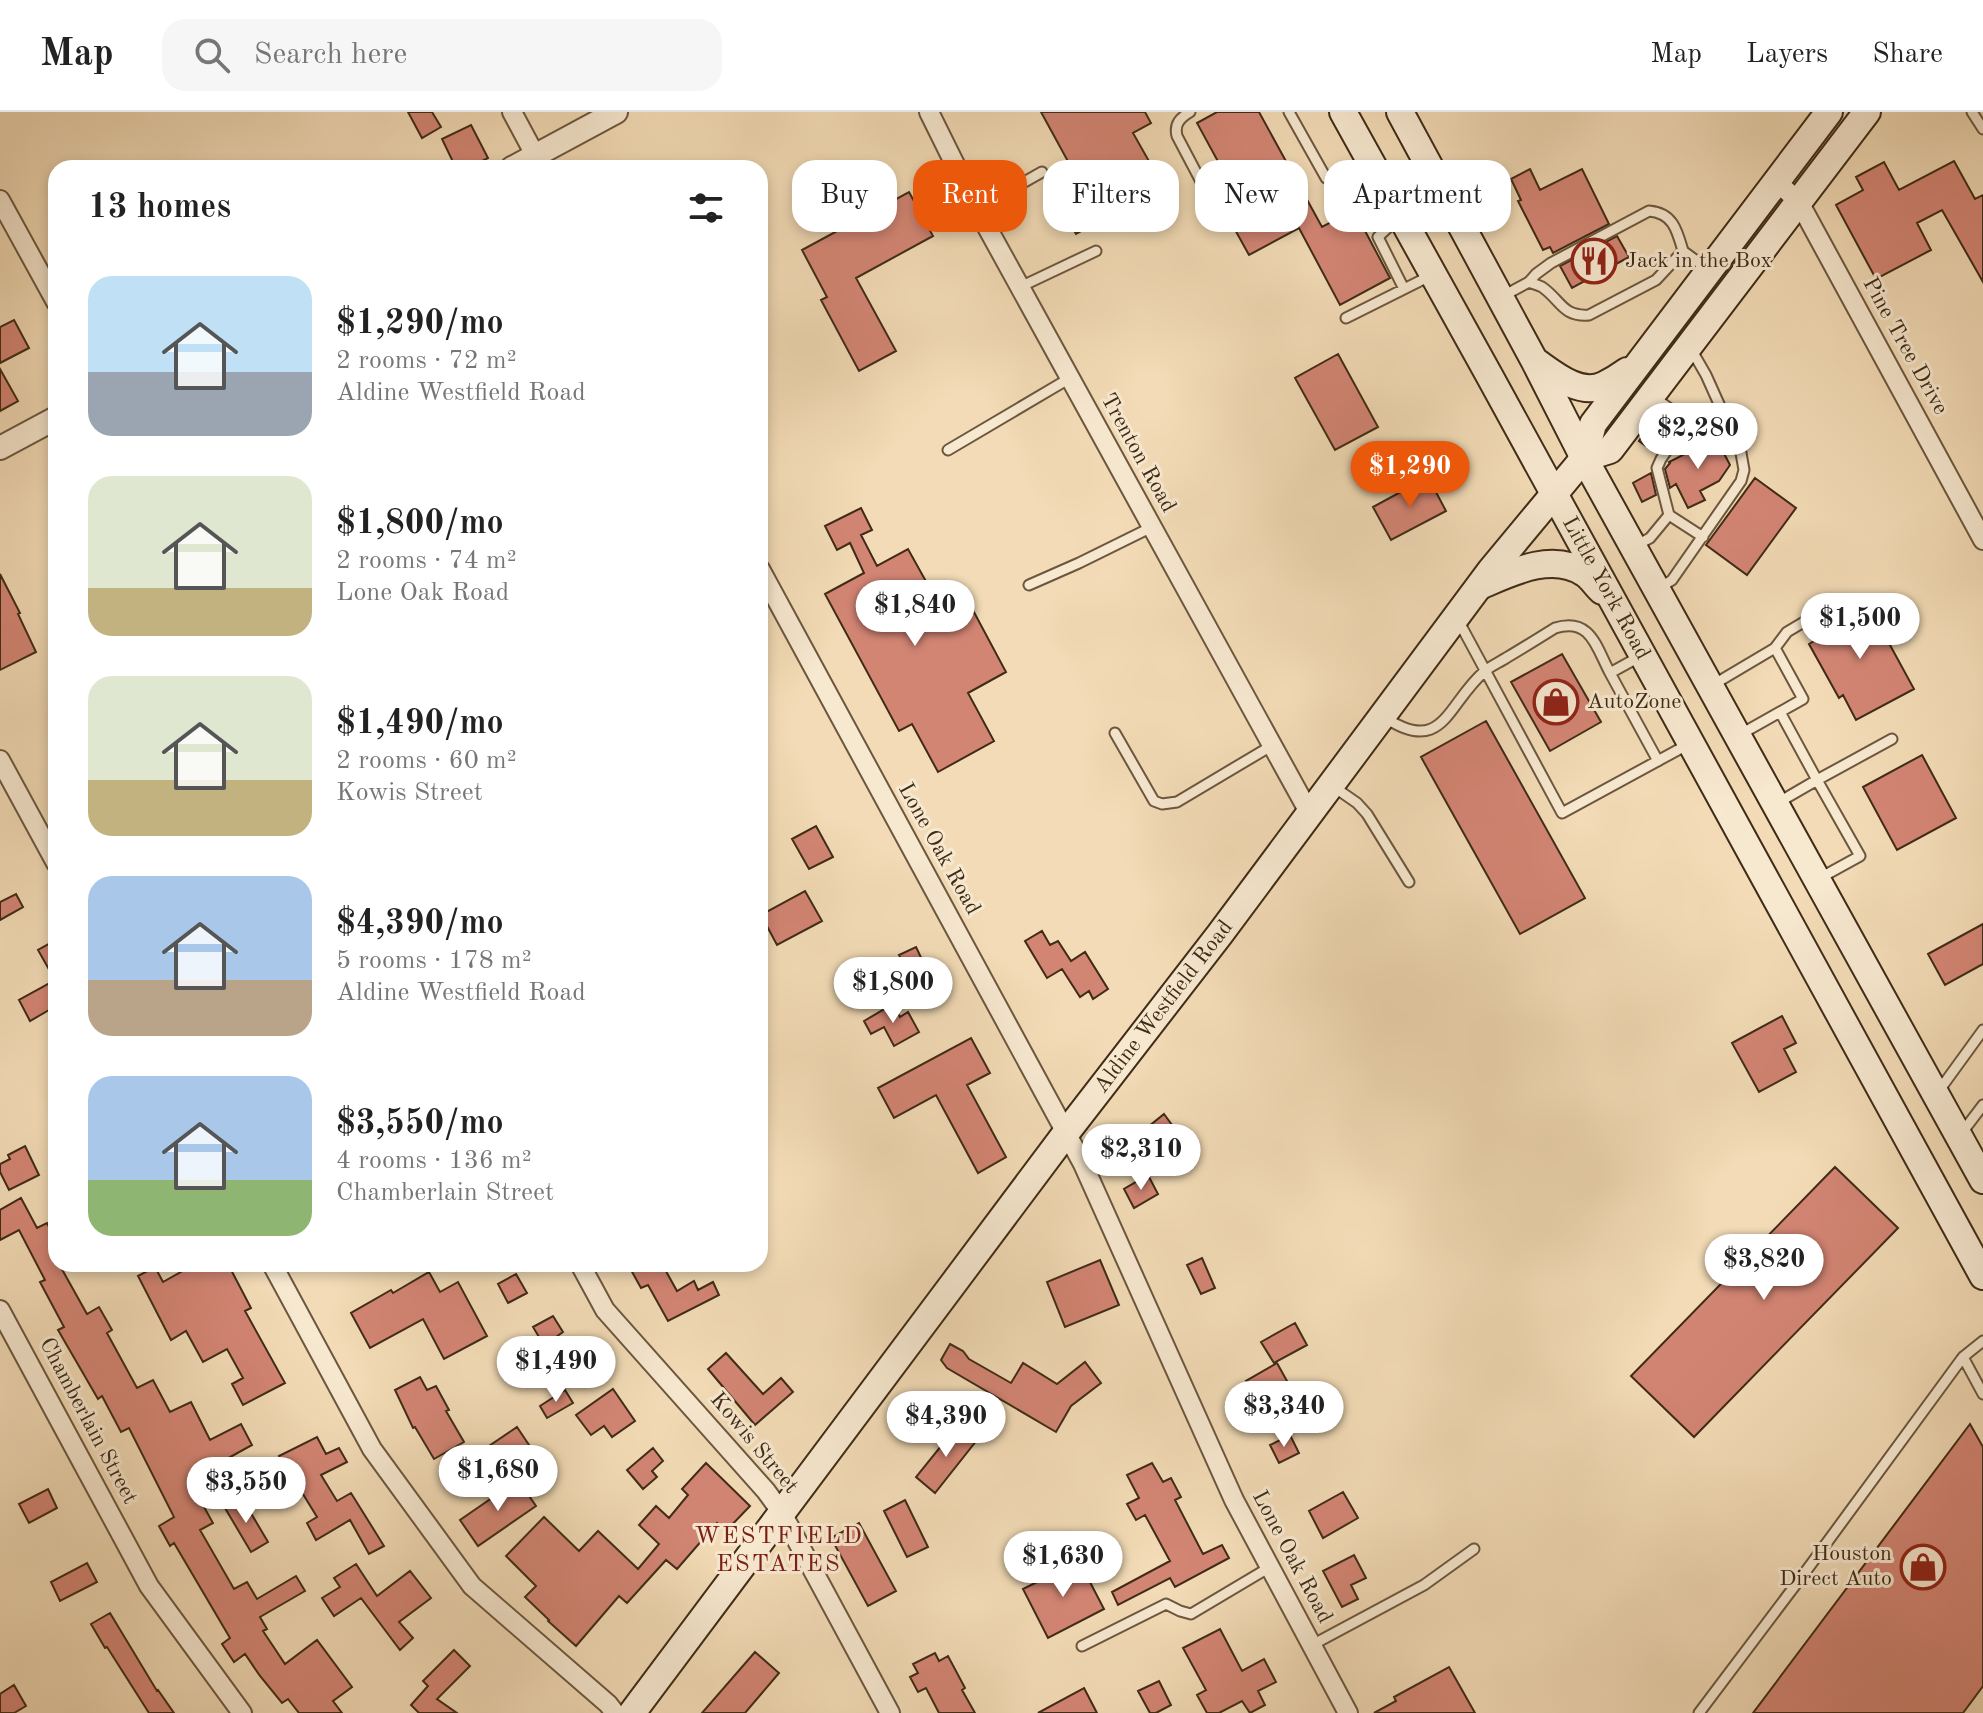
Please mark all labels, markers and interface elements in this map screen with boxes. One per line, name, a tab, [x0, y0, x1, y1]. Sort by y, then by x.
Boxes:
search box	[162, 19, 722, 91]
icon: search	[190, 33, 234, 77]
text: Map	[40, 36, 114, 74]
text: Search here	[254, 40, 407, 70]
text: Map	[1650, 41, 1702, 69]
text: Layers	[1746, 41, 1828, 69]
text: Share	[1872, 41, 1943, 69]
chip: Buy	[792, 160, 897, 232]
chip: Rent	[913, 160, 1027, 232]
chip: Filters	[1043, 160, 1179, 232]
chip: New	[1195, 160, 1308, 232]
chip: Apartment	[1324, 160, 1511, 232]
icon: filters	[684, 186, 728, 230]
text: 13 homes	[88, 191, 231, 225]
restaurant icon: Jack in the Box	[1570, 237, 1618, 285]
place label: Jack in the Box	[1625, 250, 1772, 272]
street label: Pine Tree Drive	[1858, 274, 1952, 418]
text: $1,290/mo	[336, 307, 504, 341]
icon: home	[152, 308, 248, 404]
text: 2 rooms · 72 m²	[336, 348, 517, 374]
text: Aldine Westfield Road	[336, 380, 586, 406]
street label: Trenton Road	[1096, 390, 1180, 516]
pin: $2,280	[1633, 403, 1763, 471]
text: $2,280	[1657, 416, 1739, 442]
pin: $1,290	[1345, 441, 1475, 509]
text: $1,290	[1369, 454, 1451, 480]
text: $1,800/mo	[336, 507, 504, 541]
icon: home	[152, 508, 248, 604]
street label: Little York Road	[1558, 513, 1654, 663]
text: 2 rooms · 74 m²	[336, 548, 517, 574]
text: Lone Oak Road	[336, 580, 509, 606]
pin: $1,840	[850, 580, 980, 648]
text: $1,840	[874, 593, 956, 619]
pin: $1,500	[1795, 593, 1925, 661]
text: $1,500	[1819, 606, 1901, 632]
shop icon: AutoZone	[1532, 678, 1580, 726]
place label: AutoZone	[1587, 691, 1681, 713]
text: $1,490/mo	[336, 707, 504, 741]
icon: home	[152, 708, 248, 804]
text: 2 rooms · 60 m²	[336, 748, 517, 774]
text: Kowis Street	[336, 780, 483, 806]
street label: Lone Oak Road	[894, 780, 984, 918]
text: $4,390/mo	[336, 907, 504, 941]
icon: home	[152, 908, 248, 1004]
street label: Aldine Westfield Road	[1090, 916, 1237, 1097]
text: 5 rooms · 178 m²	[336, 948, 532, 974]
pin: $1,800	[828, 957, 958, 1025]
text: $1,800	[852, 970, 934, 996]
text: Aldine Westfield Road	[336, 980, 586, 1006]
text: $3,550/mo	[336, 1107, 504, 1141]
icon: home	[152, 1108, 248, 1204]
pin: $2,310	[1076, 1124, 1206, 1192]
text: $2,310	[1100, 1137, 1182, 1163]
text: 4 rooms · 136 m²	[336, 1148, 532, 1174]
text: Chamberlain Street	[336, 1180, 554, 1206]
pin: $3,820	[1699, 1234, 1829, 1302]
text: $3,820	[1723, 1247, 1805, 1273]
street label: Chamberlain Street	[35, 1334, 141, 1508]
pin: $1,490	[491, 1336, 621, 1404]
text: $1,490	[515, 1349, 597, 1375]
pin: $3,340	[1219, 1381, 1349, 1449]
street label: Kowis Street	[706, 1388, 802, 1498]
pin: $4,390	[881, 1391, 1011, 1459]
text: $3,340	[1243, 1394, 1325, 1420]
text: $4,390	[905, 1404, 987, 1430]
pin: $1,680	[433, 1445, 563, 1513]
pin: $3,550	[181, 1457, 311, 1525]
text: $1,680	[457, 1458, 539, 1484]
text: $3,550	[205, 1470, 287, 1496]
street label: Lone Oak Road	[1248, 1487, 1336, 1627]
district label: WESTFIELD ESTATES	[694, 1525, 864, 1577]
pin: $1,630	[998, 1531, 1128, 1599]
place label: Houston Direct Auto	[1779, 1543, 1892, 1590]
shop icon: Houston Direct Auto	[1899, 1543, 1947, 1591]
text: $1,630	[1022, 1544, 1104, 1570]

